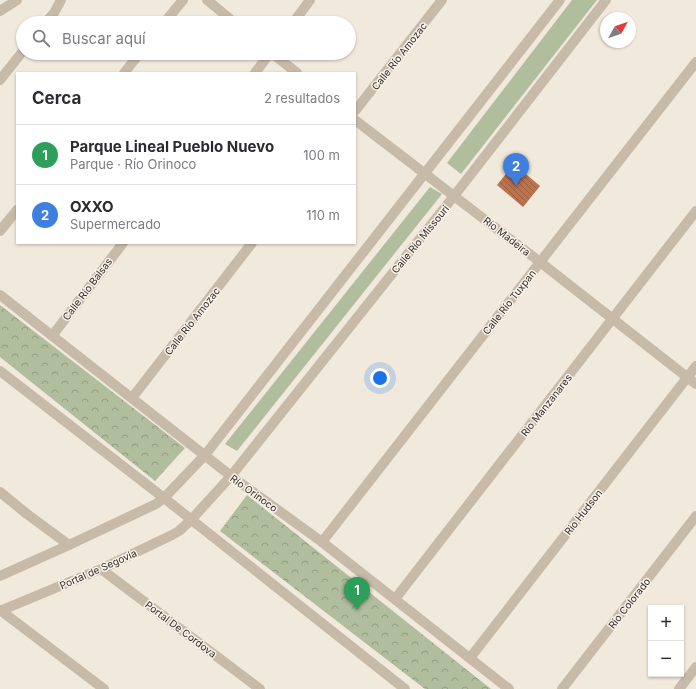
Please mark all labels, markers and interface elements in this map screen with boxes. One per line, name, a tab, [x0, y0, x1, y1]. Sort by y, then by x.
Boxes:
north arrow	[600, 12, 636, 48]
search box	[16, 16, 356, 60]
street label: Calle Río Amozac	[369, 20, 429, 92]
icon: search	[30, 27, 52, 49]
text: Buscar aquí	[62, 29, 146, 48]
text: Cerca	[32, 88, 81, 108]
text: 2 resultados	[264, 90, 340, 106]
text: Parque Lineal Pueblo Nuevo	[70, 137, 274, 156]
text: 1	[42, 147, 48, 163]
text: 100 m	[303, 147, 340, 163]
pin: 2	[503, 153, 529, 186]
text: Parque · Río Orinoco	[70, 156, 196, 172]
text: OXXO	[70, 197, 114, 216]
street label: Calle Río Missouri	[389, 202, 451, 276]
text: 2	[41, 207, 49, 223]
text: 110 m	[306, 207, 340, 223]
street label: Río Madeira	[481, 214, 533, 258]
text: Supermercado	[70, 216, 161, 232]
street label: Calle Río Balsas	[60, 256, 114, 322]
street label: Calle Río Tuxpan	[480, 267, 538, 337]
street label: Calle Río Amozac	[162, 285, 222, 357]
your location	[370, 368, 390, 388]
street label: Rio Manzanares	[518, 372, 574, 438]
street label: Río Orinoco	[228, 472, 280, 514]
street label: Rio Hudson	[562, 487, 605, 537]
street label: Portal de Segovia	[58, 547, 138, 591]
street label: Río Colorado	[606, 575, 652, 631]
pin: 1	[344, 577, 370, 610]
street label: Portal De Cordova	[143, 598, 219, 660]
map controls	[648, 605, 684, 677]
button: +	[648, 605, 684, 641]
button: −	[648, 641, 684, 677]

